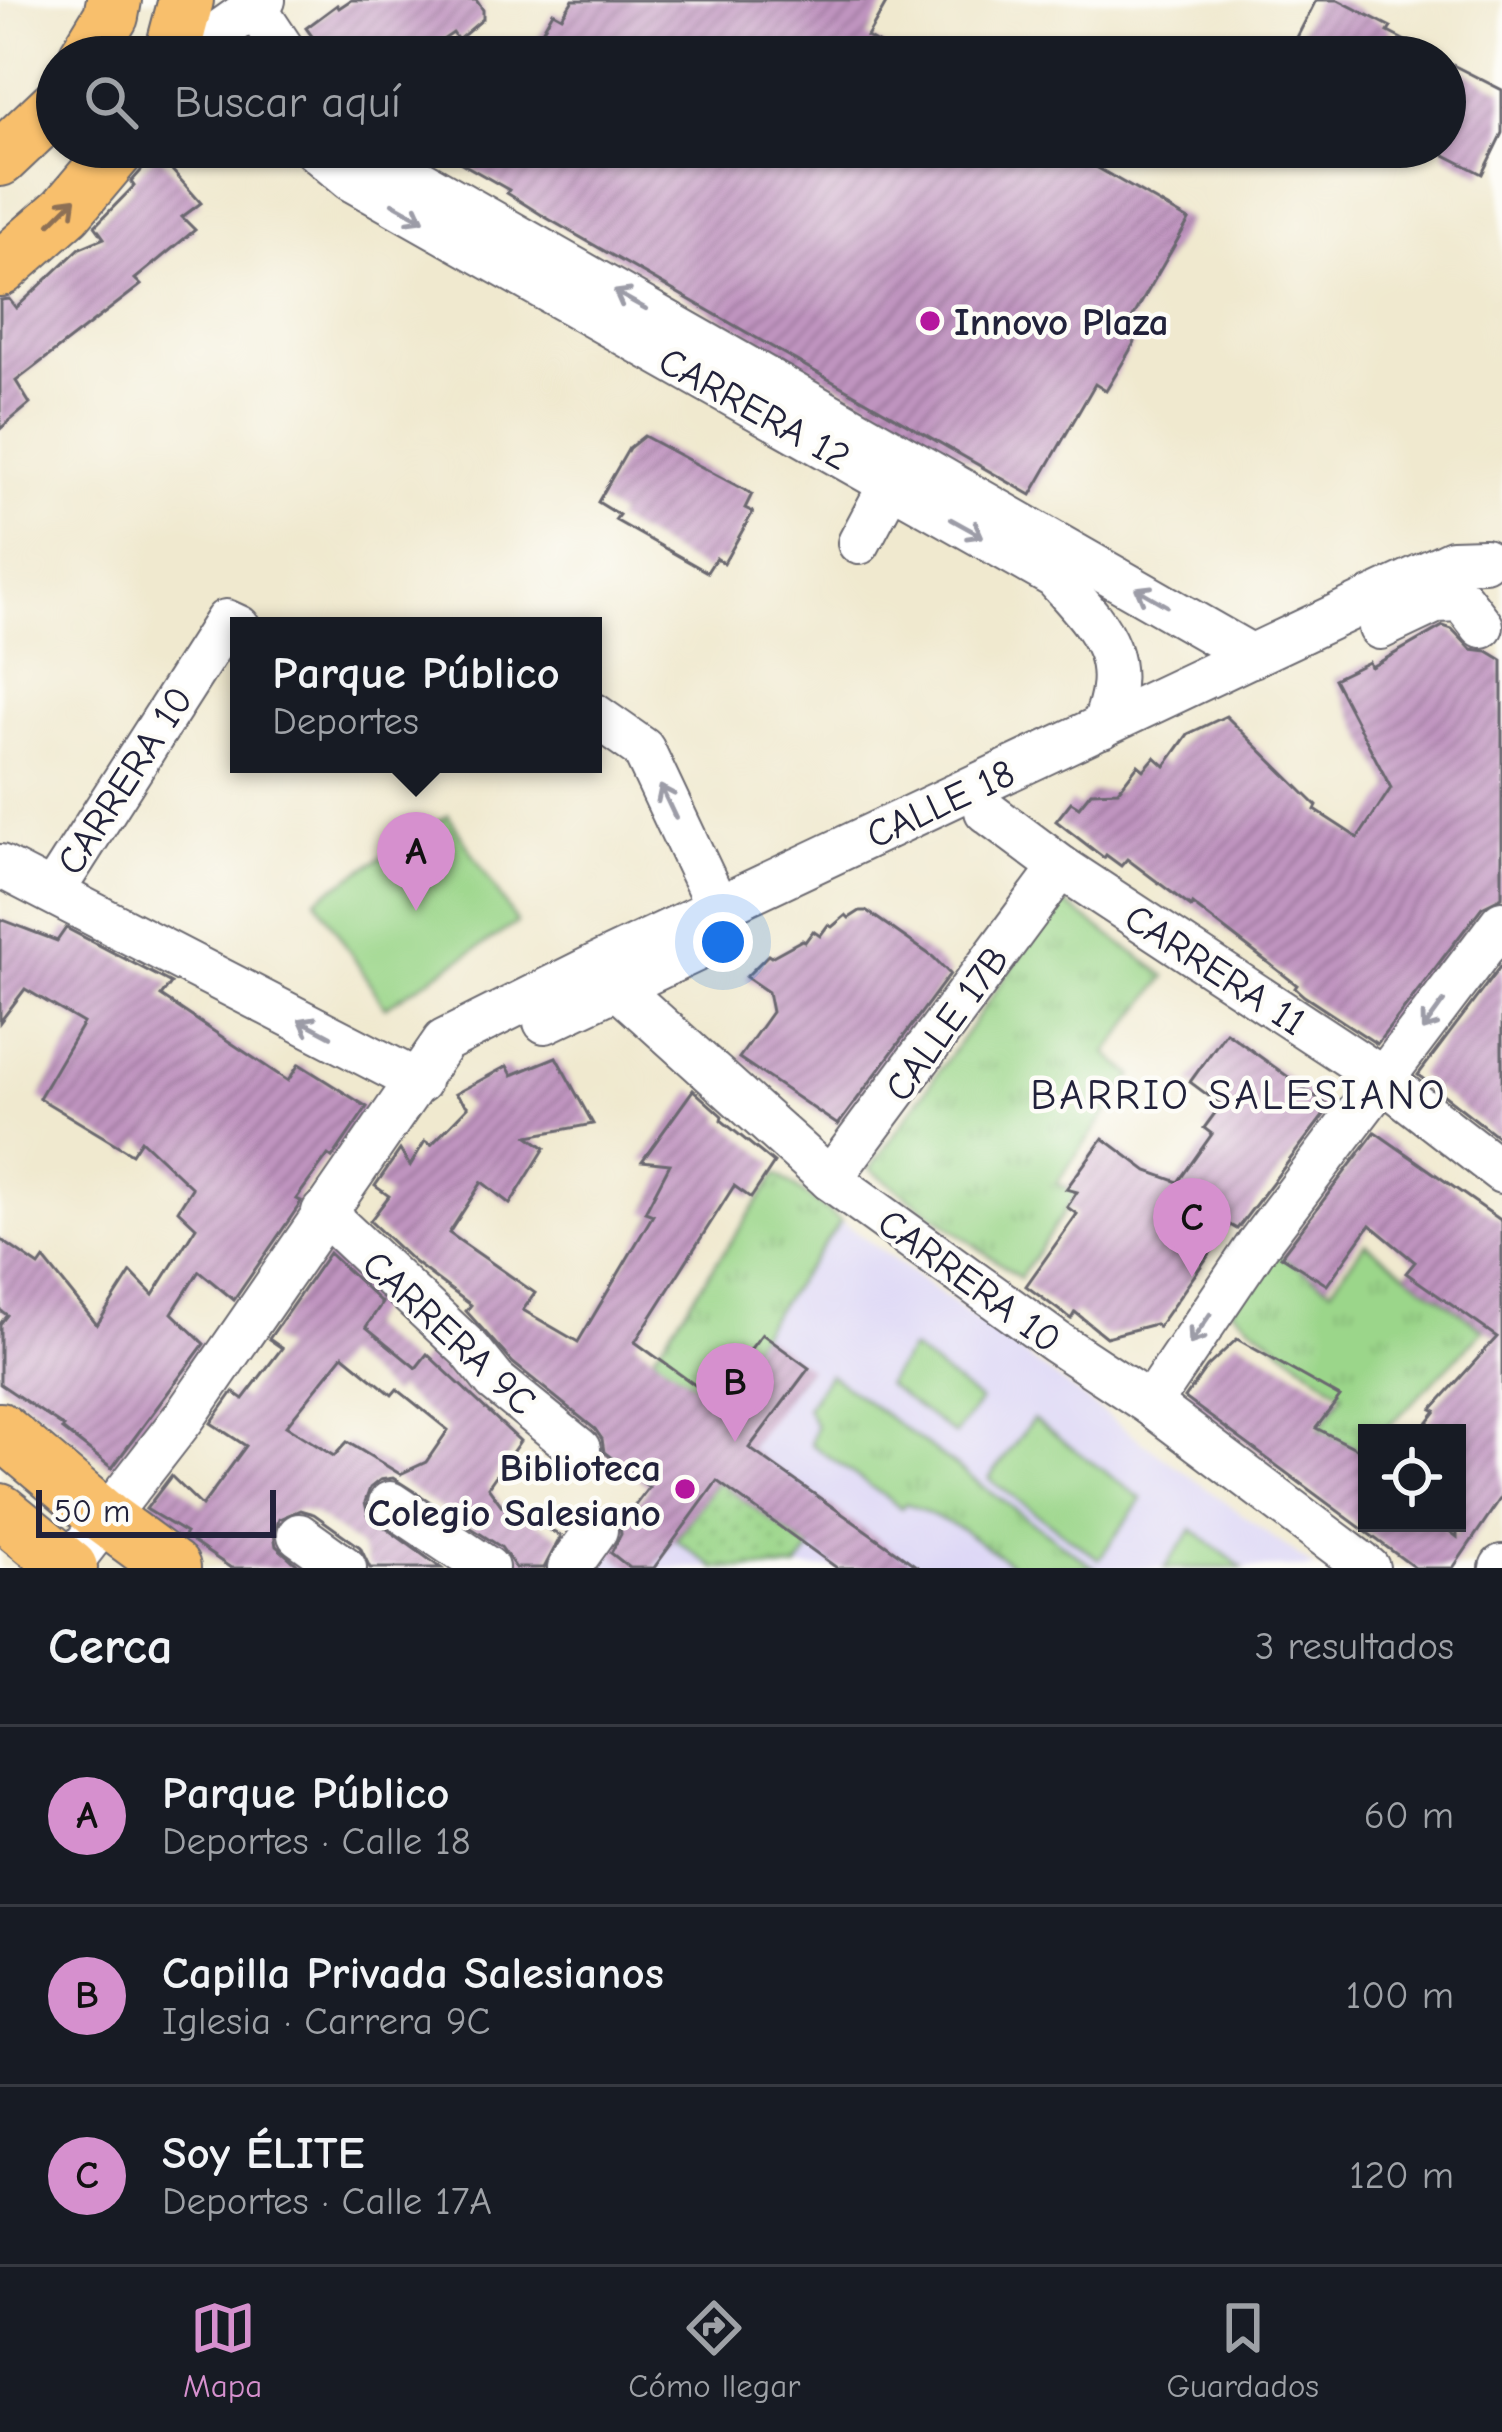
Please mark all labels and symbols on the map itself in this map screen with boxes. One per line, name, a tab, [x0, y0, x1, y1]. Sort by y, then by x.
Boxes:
one-way arrow	[48, 197, 78, 227]
one-way arrow	[390, 201, 425, 224]
one-way arrow	[613, 288, 648, 311]
place label: Innovo Plaza	[954, 300, 1169, 345]
marker: Innovo Plaza	[917, 308, 943, 334]
street label: CARRERA 12	[651, 338, 858, 480]
one-way arrow	[949, 516, 984, 540]
one-way arrow	[1134, 585, 1169, 609]
street label: CARRERA 10	[48, 679, 203, 883]
street label: CALLE 18	[860, 751, 1022, 858]
one-way arrow	[656, 785, 678, 821]
pin: A	[377, 812, 455, 911]
street label: CARRERA 11	[1116, 895, 1314, 1045]
your location	[693, 912, 753, 972]
street label: CALLE 17B	[876, 938, 1018, 1110]
one-way arrow	[1420, 999, 1446, 1032]
one-way arrow	[298, 1015, 334, 1038]
district label: BARRIO SALESIANO	[1030, 1071, 1448, 1120]
pin: C	[1153, 1178, 1231, 1277]
street label: CARRERA 10	[869, 1200, 1069, 1363]
street label: CARRERA 9C	[353, 1242, 545, 1425]
one-way arrow	[1188, 1312, 1213, 1345]
pin: B	[696, 1343, 774, 1442]
place label: Biblioteca Colegio Salesiano	[367, 1446, 661, 1536]
marker: Biblioteca Colegio Salesiano	[672, 1476, 698, 1502]
scale bar	[36, 1484, 276, 1537]

